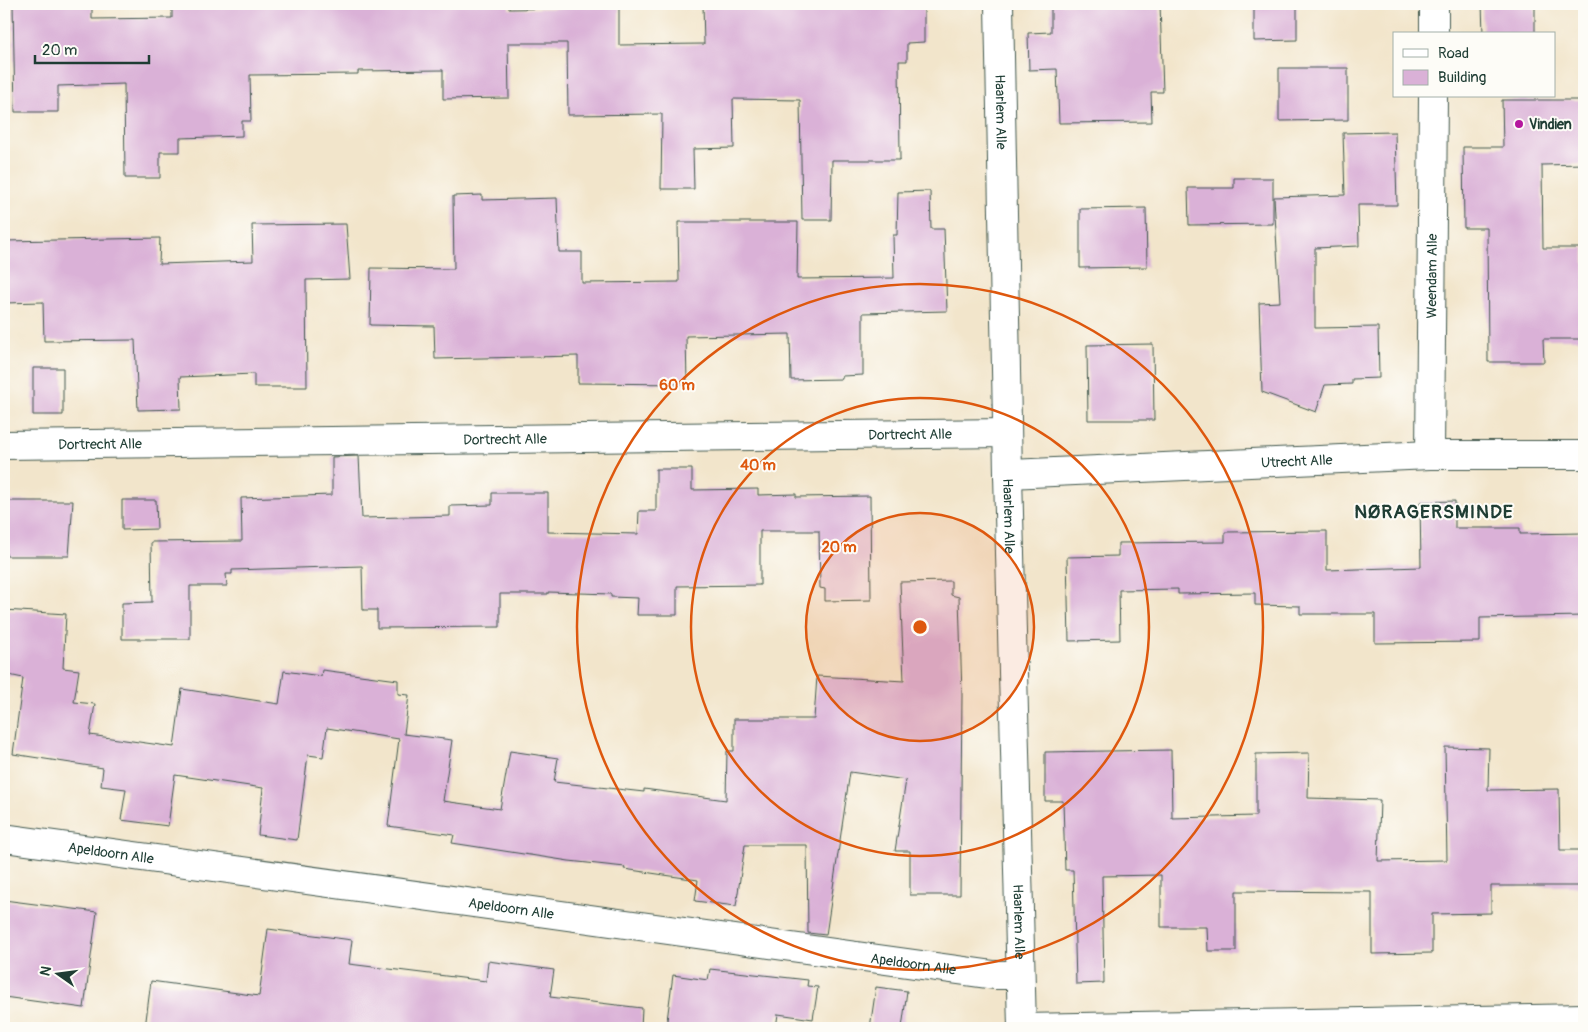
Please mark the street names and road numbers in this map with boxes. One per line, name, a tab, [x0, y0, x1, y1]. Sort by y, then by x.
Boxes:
street label: Haarlem Alle	[992, 74, 1010, 150]
street label: Weendam Alle	[1423, 233, 1440, 319]
street label: Dortrecht Alle	[868, 425, 952, 443]
street label: Dortrecht Alle	[463, 430, 547, 448]
street label: Dortrecht Alle	[58, 435, 142, 453]
street label: Utrecht Alle	[1261, 451, 1333, 471]
street label: Haarlem Alle	[1000, 478, 1019, 554]
street label: Apeldoorn Alle	[67, 838, 155, 867]
street label: Haarlem Alle	[1010, 884, 1029, 960]
street label: Apeldoorn Alle	[467, 894, 555, 923]
street label: Apeldoorn Alle	[869, 950, 957, 978]

